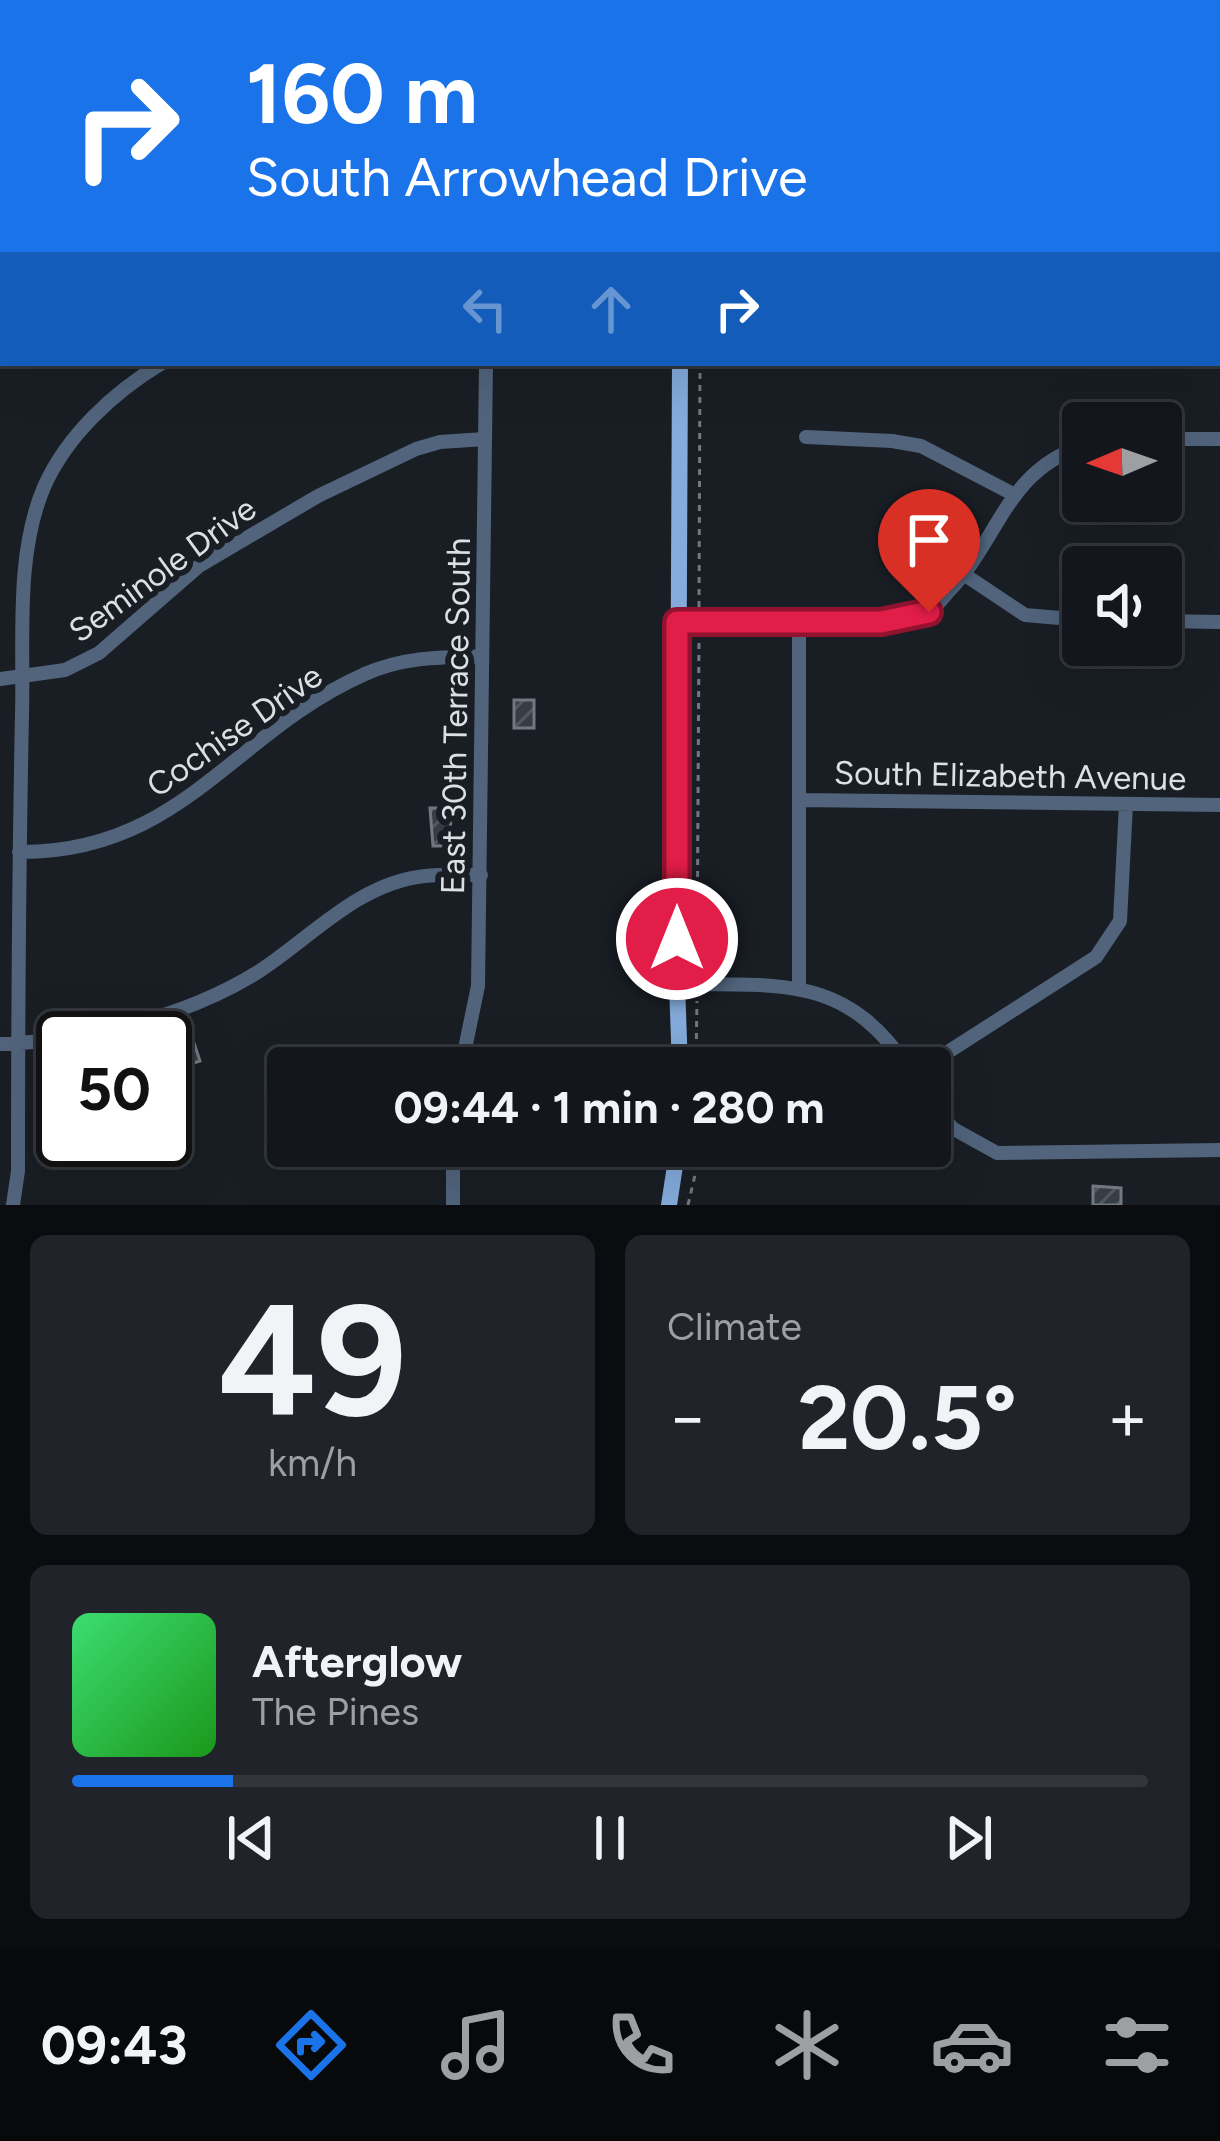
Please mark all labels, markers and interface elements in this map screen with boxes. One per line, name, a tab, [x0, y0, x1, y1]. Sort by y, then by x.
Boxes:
text: 160 m	[246, 43, 478, 144]
icon: right	[48, 48, 204, 204]
text: South Arrowhead Drive	[246, 145, 808, 210]
icon: left	[452, 276, 518, 342]
icon: ahead	[578, 276, 644, 342]
icon: right	[704, 276, 770, 342]
north arrow	[1062, 402, 1182, 522]
map controls	[1062, 402, 1182, 666]
street label: Seminole Drive	[61, 489, 263, 650]
pin	[878, 489, 980, 612]
icon: arrive	[896, 507, 962, 573]
street label: East 30th Terrace South	[433, 537, 478, 895]
button: sound	[1062, 546, 1182, 666]
street label: Cochise Drive	[139, 656, 329, 805]
street label: South Elizabeth Avenue	[834, 753, 1186, 798]
position arrow	[614, 876, 740, 1002]
speed limit sign: 50	[36, 1011, 192, 1167]
text: 09:44 · 1 min · 280 m	[393, 1080, 825, 1134]
text: 49	[218, 1267, 407, 1454]
text: Climate	[667, 1303, 802, 1350]
text: 20.5°	[798, 1363, 1017, 1472]
text: −	[667, 1377, 708, 1457]
text: +	[1107, 1377, 1148, 1457]
text: km/h	[268, 1439, 357, 1486]
text: Afterglow	[252, 1634, 462, 1688]
text: The Pines	[252, 1688, 419, 1735]
icon: previous	[218, 1805, 284, 1871]
icon: pause	[577, 1805, 643, 1871]
icon: next	[936, 1805, 1002, 1871]
icon: directions	[269, 2003, 353, 2087]
icon: music	[434, 2003, 518, 2087]
icon: phone	[599, 2003, 683, 2087]
icon: climate	[765, 2003, 849, 2087]
icon: car	[930, 2003, 1014, 2087]
icon: filters	[1095, 2003, 1179, 2087]
text: 09:43	[41, 2013, 187, 2078]

